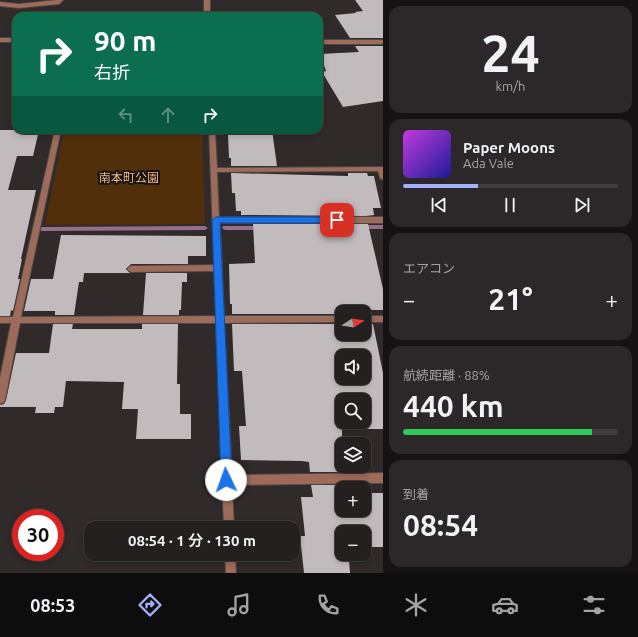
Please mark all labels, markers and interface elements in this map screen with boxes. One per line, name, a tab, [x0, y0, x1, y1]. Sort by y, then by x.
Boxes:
text: 24	[481, 24, 540, 82]
text: 90 m	[94, 25, 156, 56]
icon: right	[28, 28, 80, 80]
text: 右折	[94, 62, 130, 82]
text: km/h	[495, 79, 526, 93]
icon: left	[115, 104, 137, 126]
icon: ahead	[157, 104, 179, 126]
icon: right	[199, 104, 221, 126]
text: Paper Moons	[463, 139, 555, 156]
text: Ada Vale	[463, 156, 514, 170]
park label: 南本町公園	[99, 171, 159, 184]
icon: previous	[428, 194, 450, 216]
icon: pause	[499, 194, 521, 216]
icon: next	[571, 194, 593, 216]
pin	[320, 203, 354, 237]
icon: arrive	[326, 209, 348, 231]
text: エアコン	[403, 261, 455, 275]
text: 21°	[488, 282, 533, 316]
text: −	[403, 287, 415, 312]
text: +	[606, 287, 618, 312]
north arrow	[335, 305, 371, 341]
map controls	[335, 305, 371, 561]
button: sound	[335, 349, 371, 385]
text: 航続距離 · 88%	[403, 368, 490, 382]
text: 440 km	[403, 389, 504, 423]
button: search	[335, 393, 371, 429]
button: layers	[335, 437, 371, 473]
position arrow	[205, 459, 247, 501]
button: +	[335, 481, 371, 517]
text: 到着	[403, 487, 429, 501]
text: 08:54	[403, 508, 478, 542]
speed limit sign: 30	[12, 509, 64, 561]
button: −	[335, 525, 371, 561]
text: 08:54 · 1 分 · 130 m	[128, 532, 256, 549]
icon: directions	[136, 591, 164, 619]
icon: music	[225, 591, 253, 619]
icon: phone	[314, 591, 342, 619]
icon: climate	[402, 591, 430, 619]
icon: car	[491, 591, 519, 619]
icon: filters	[580, 591, 608, 619]
text: 08:53	[30, 595, 75, 615]

